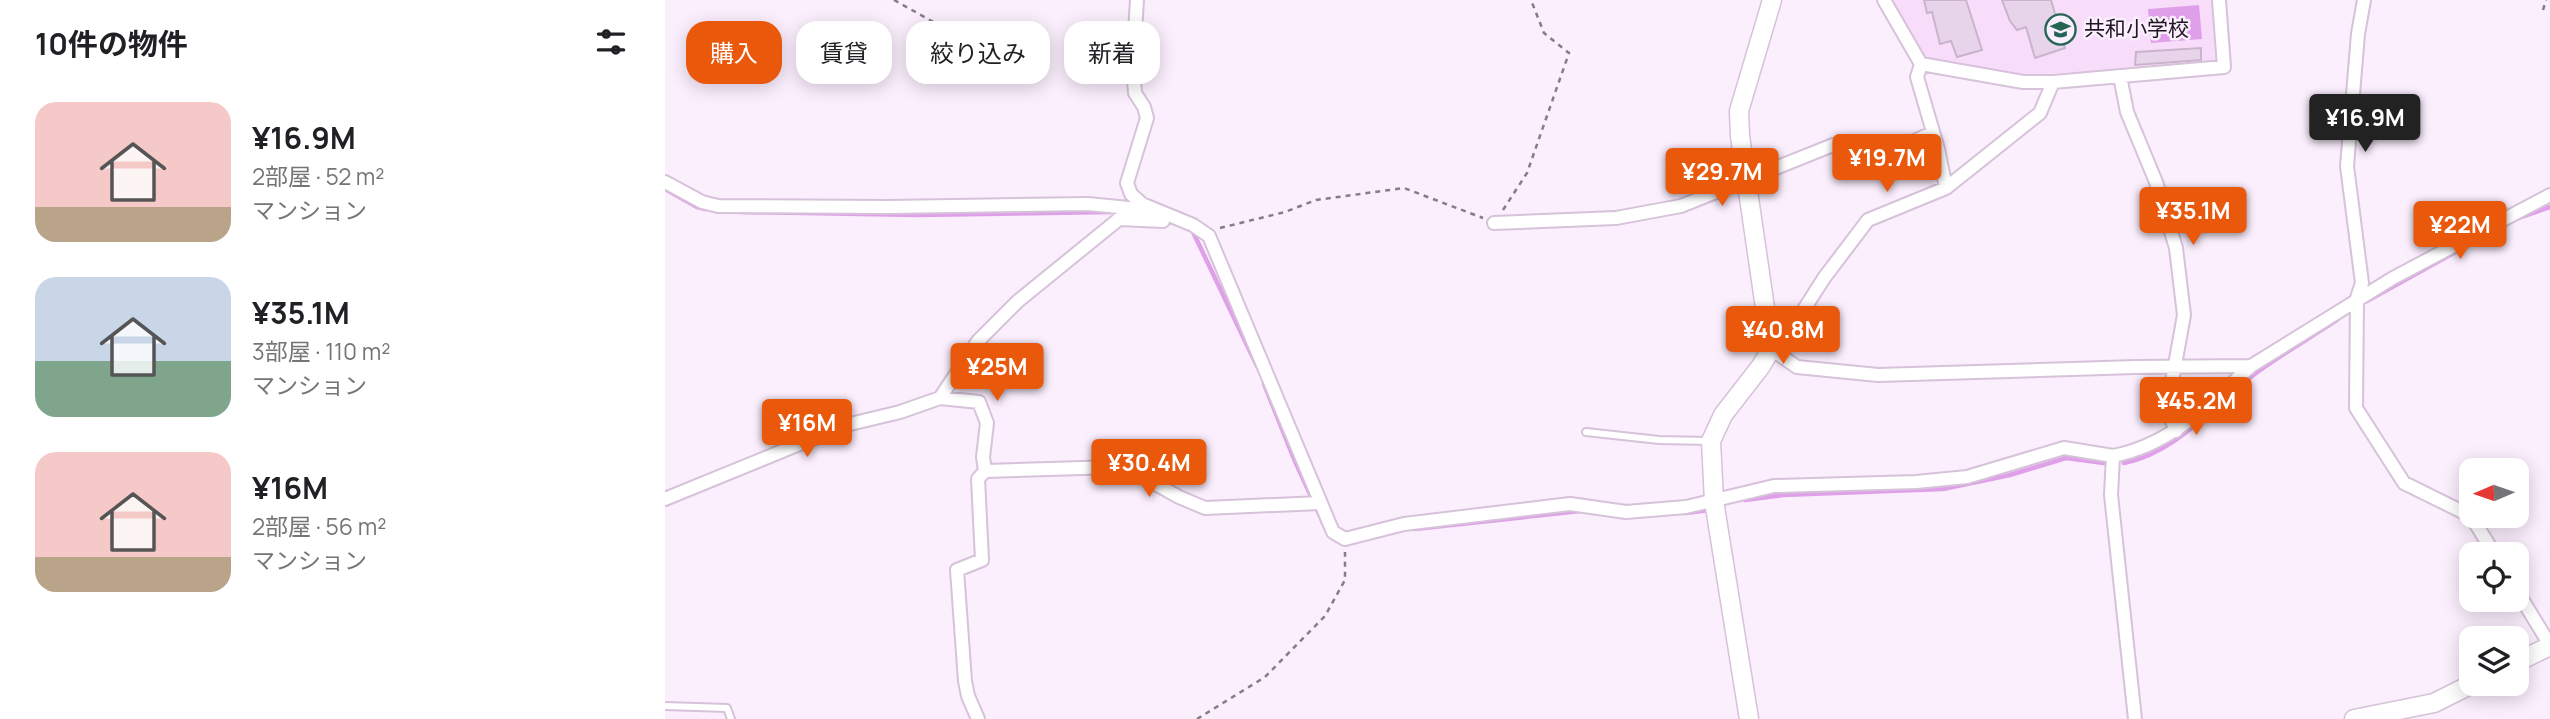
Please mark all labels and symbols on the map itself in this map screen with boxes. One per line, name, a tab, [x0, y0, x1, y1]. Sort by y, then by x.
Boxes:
school or university icon: 共和小学校	[2044, 12, 2078, 46]
place label: 共和小学校	[2084, 14, 2189, 42]
pin: ¥16.9M	[2308, 94, 2422, 154]
pin: ¥19.7M	[1830, 134, 1944, 194]
pin: ¥29.7M	[1665, 148, 1779, 208]
pin: ¥35.1M	[2136, 188, 2250, 247]
pin: ¥22M	[2419, 202, 2501, 261]
pin: ¥40.8M	[1726, 306, 1840, 366]
pin: ¥25M	[956, 344, 1038, 403]
pin: ¥45.2M	[2139, 378, 2253, 437]
pin: ¥16M	[766, 400, 848, 459]
pin: ¥30.4M	[1092, 440, 1206, 499]
north arrow	[2459, 458, 2529, 528]

